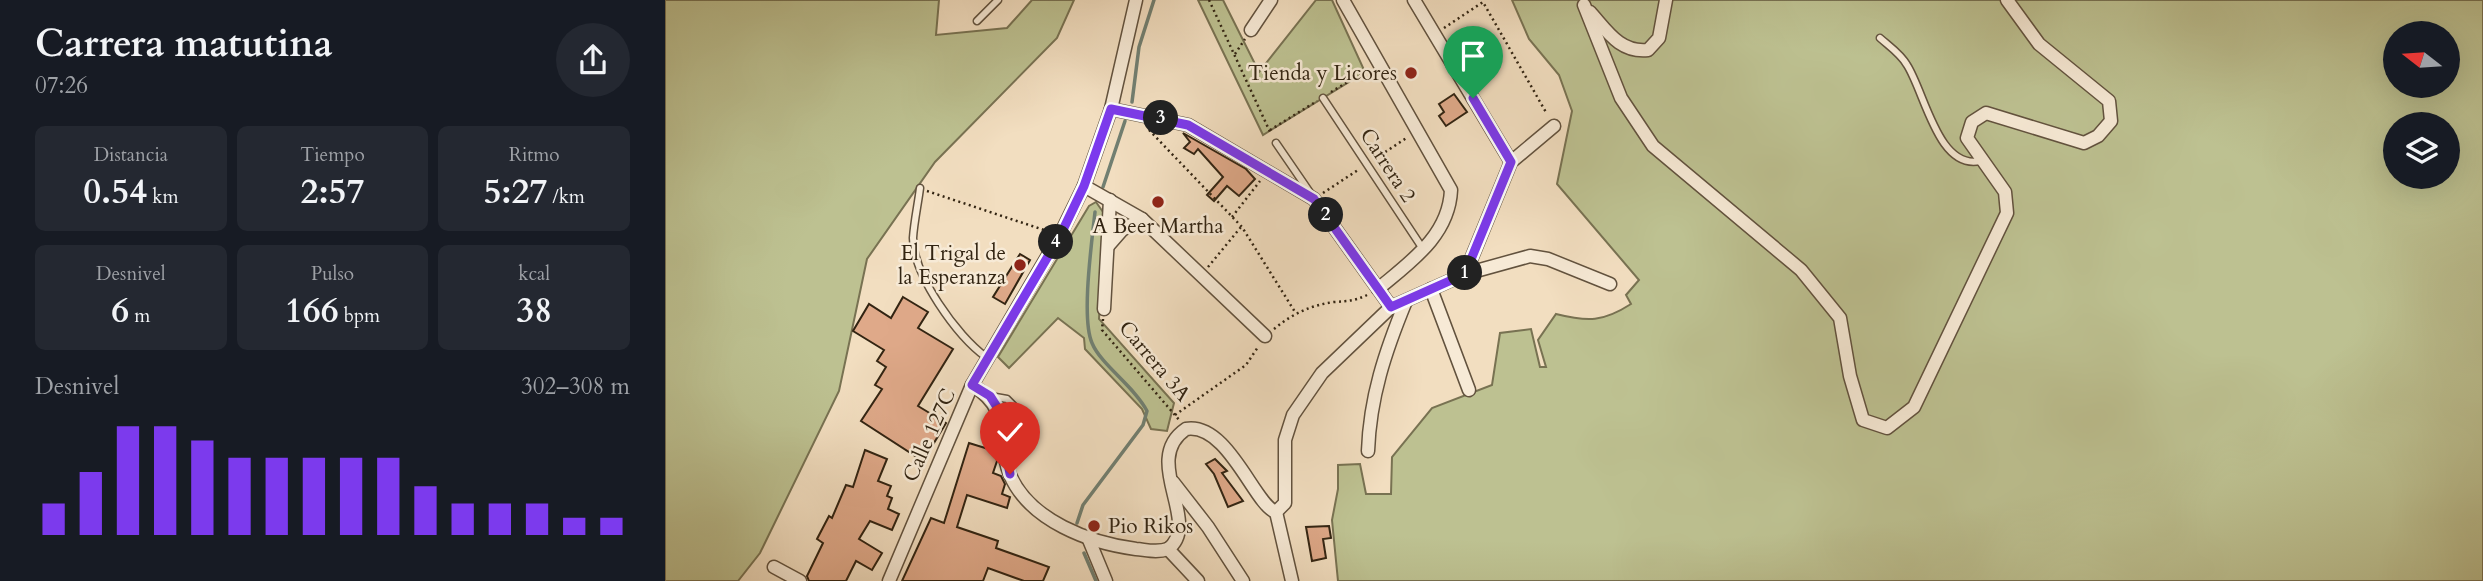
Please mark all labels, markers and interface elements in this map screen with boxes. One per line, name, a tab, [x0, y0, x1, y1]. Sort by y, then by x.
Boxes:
text: Carrera matutina	[35, 18, 333, 70]
north arrow	[2383, 21, 2461, 98]
map controls	[2383, 21, 2460, 189]
button: share	[556, 23, 630, 97]
pin	[1443, 26, 1503, 98]
icon: arrive	[1454, 37, 1492, 75]
place label: Tienda y Licores	[1248, 59, 1397, 88]
marker: Tienda y Licores	[1403, 65, 1419, 81]
text: 07:26	[35, 70, 88, 101]
pin: 3	[1143, 100, 1179, 136]
text: 3	[1156, 104, 1165, 130]
button: layers	[2383, 112, 2460, 189]
street label: Carrera 2	[1353, 123, 1423, 208]
text: Distancia	[94, 142, 168, 168]
text: Tiempo	[300, 142, 365, 168]
text: Ritmo	[509, 142, 560, 168]
text: 0.54	[83, 168, 147, 216]
text: 2:57	[301, 168, 364, 216]
text: 5:27	[483, 168, 547, 216]
text: km	[147, 184, 178, 210]
text: /km	[547, 184, 585, 210]
marker: A Beer Martha	[1150, 194, 1166, 210]
pin: 2	[1309, 198, 1343, 232]
text: 2	[1321, 201, 1330, 227]
place label: A Beer Martha	[1093, 212, 1223, 241]
pin: 4	[1039, 224, 1073, 260]
text: 4	[1051, 228, 1060, 254]
place label: El Trigal de la Esperanza	[898, 239, 1006, 292]
pin: 1	[1447, 256, 1483, 290]
marker: El Trigal de la Esperanza	[1012, 257, 1028, 273]
text: 1	[1460, 259, 1469, 285]
text: Desnivel	[96, 261, 166, 287]
text: Pulso	[311, 261, 354, 287]
text: kcal	[518, 261, 550, 287]
text: 6	[111, 287, 129, 335]
text: 166	[285, 287, 339, 335]
text: 38	[516, 287, 552, 335]
text: m	[129, 303, 150, 329]
text: bpm	[339, 303, 380, 329]
street label: Carrera 3A	[1112, 314, 1197, 408]
text: Desnivel	[35, 371, 119, 402]
text: 302–308 m	[521, 371, 630, 402]
street label: Calle 127C	[896, 384, 963, 486]
pin	[980, 402, 1040, 474]
icon: check	[991, 413, 1029, 451]
place label: Pio Rikos	[1108, 512, 1193, 541]
marker: Pio Rikos	[1086, 518, 1102, 534]

